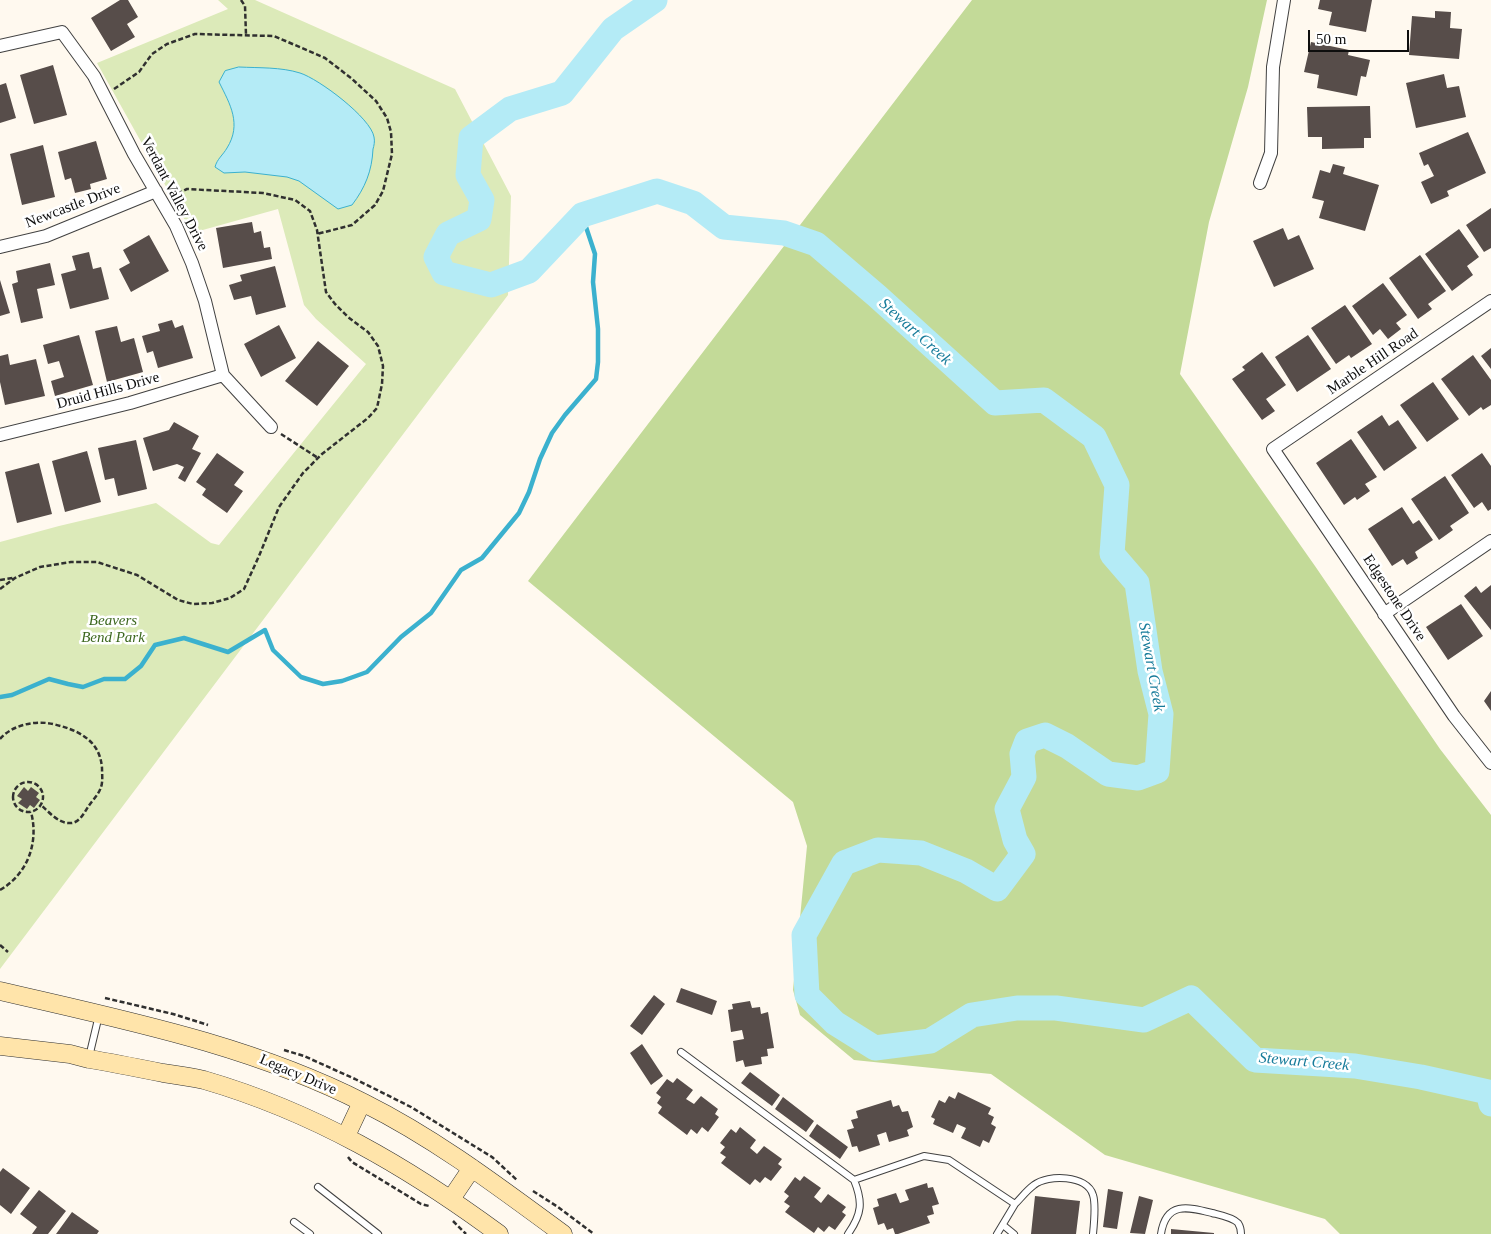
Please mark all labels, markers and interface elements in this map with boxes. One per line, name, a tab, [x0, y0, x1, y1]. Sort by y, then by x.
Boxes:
scale bar	[1311, 20, 1412, 52]
text: 50 m	[1316, 31, 1346, 47]
street label: Verdant Valley Drive	[136, 134, 212, 254]
street label: Newcastle Drive	[23, 180, 123, 232]
water label: Stewart Creek	[875, 295, 955, 369]
street label: Marble Hill Road	[1324, 325, 1422, 399]
street label: Druid Hills Drive	[55, 369, 161, 413]
street label: Edgestone Drive	[1358, 551, 1430, 645]
park label: Beavers Bend Park	[81, 612, 145, 647]
water label: Stewart Creek	[1134, 621, 1168, 713]
water label: Stewart Creek	[1258, 1048, 1350, 1076]
street label: Legacy Drive	[257, 1051, 339, 1099]

